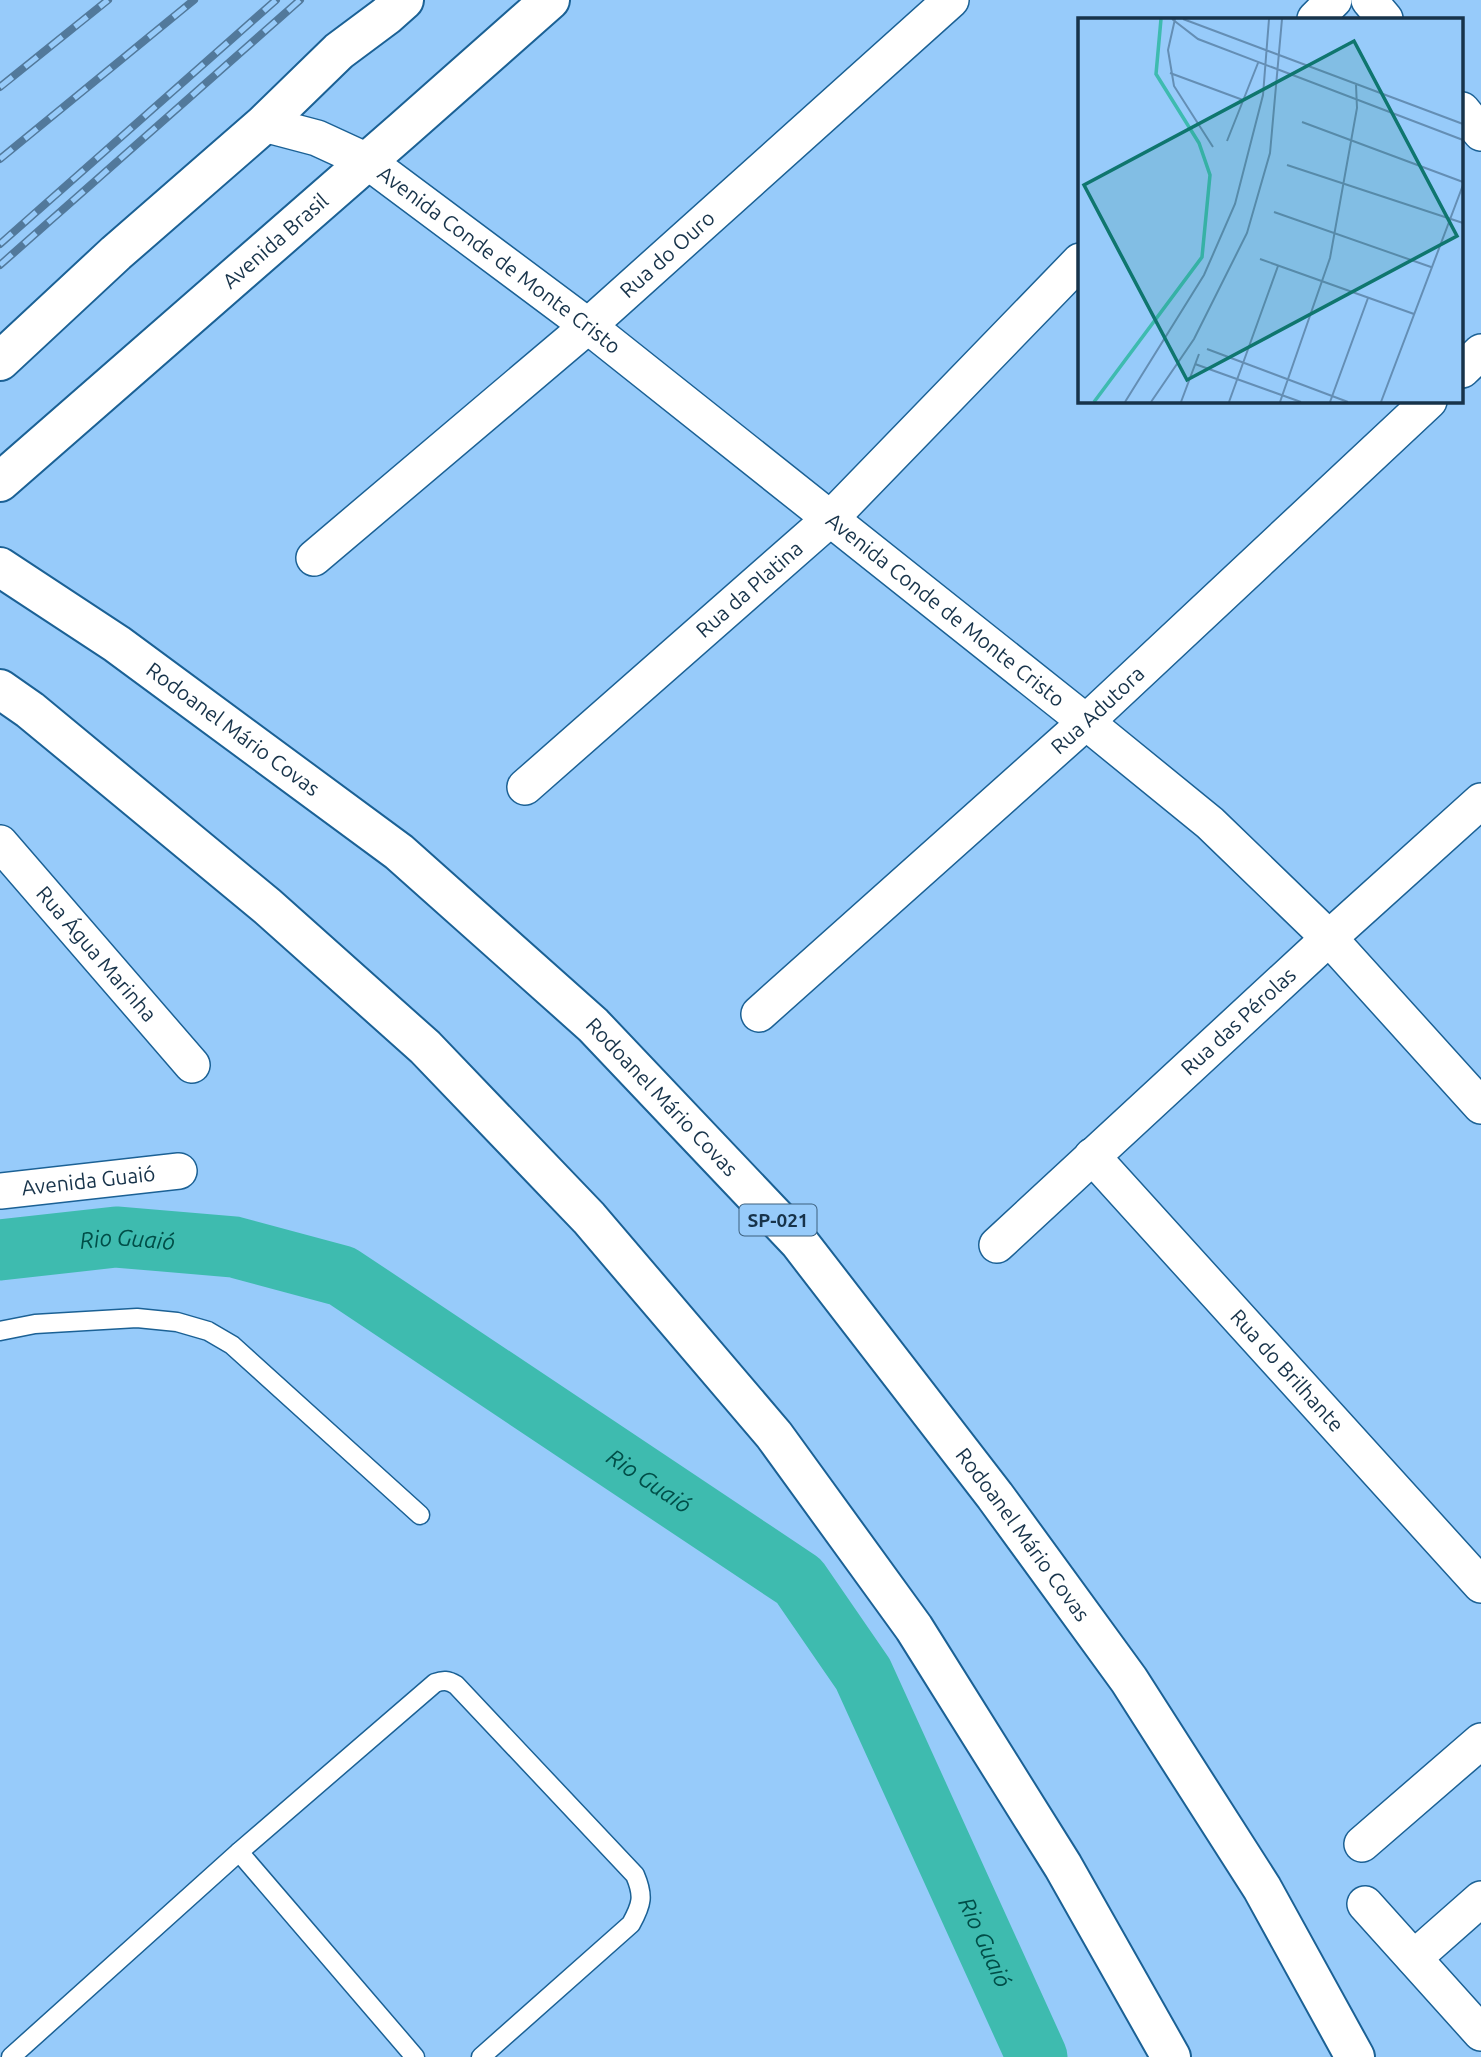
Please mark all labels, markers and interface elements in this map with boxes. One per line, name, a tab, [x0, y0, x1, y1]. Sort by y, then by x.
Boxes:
inset map	[1078, 18, 1464, 402]
street label: Avenida Conde de Monte Cristo	[374, 160, 626, 358]
street label: Avenida Brasil	[217, 188, 333, 293]
street label: Rua do Ouro	[615, 205, 719, 302]
street label: Avenida Conde de Monte Cristo	[822, 507, 1070, 711]
street label: Rua da Platina	[691, 536, 807, 642]
street label: Rodoanel Mário Covas	[142, 657, 325, 800]
street label: Rua Adutora	[1046, 661, 1149, 758]
street label: Rua Água Marinha	[32, 881, 162, 1026]
street label: Rua das Pérolas	[1176, 962, 1300, 1080]
street label: Rodoanel Mário Covas	[582, 1012, 743, 1181]
street label: Avenida Guaió	[20, 1161, 156, 1200]
road number: SP-021	[740, 1204, 816, 1236]
water label: Rio Guaió	[78, 1224, 176, 1254]
street label: Rua do Brilhante	[1226, 1304, 1349, 1436]
water label: Rio Guaió	[603, 1443, 696, 1517]
street label: Rodoanel Mário Covas	[951, 1443, 1095, 1625]
water label: Rio Guaió	[954, 1893, 1017, 1991]

